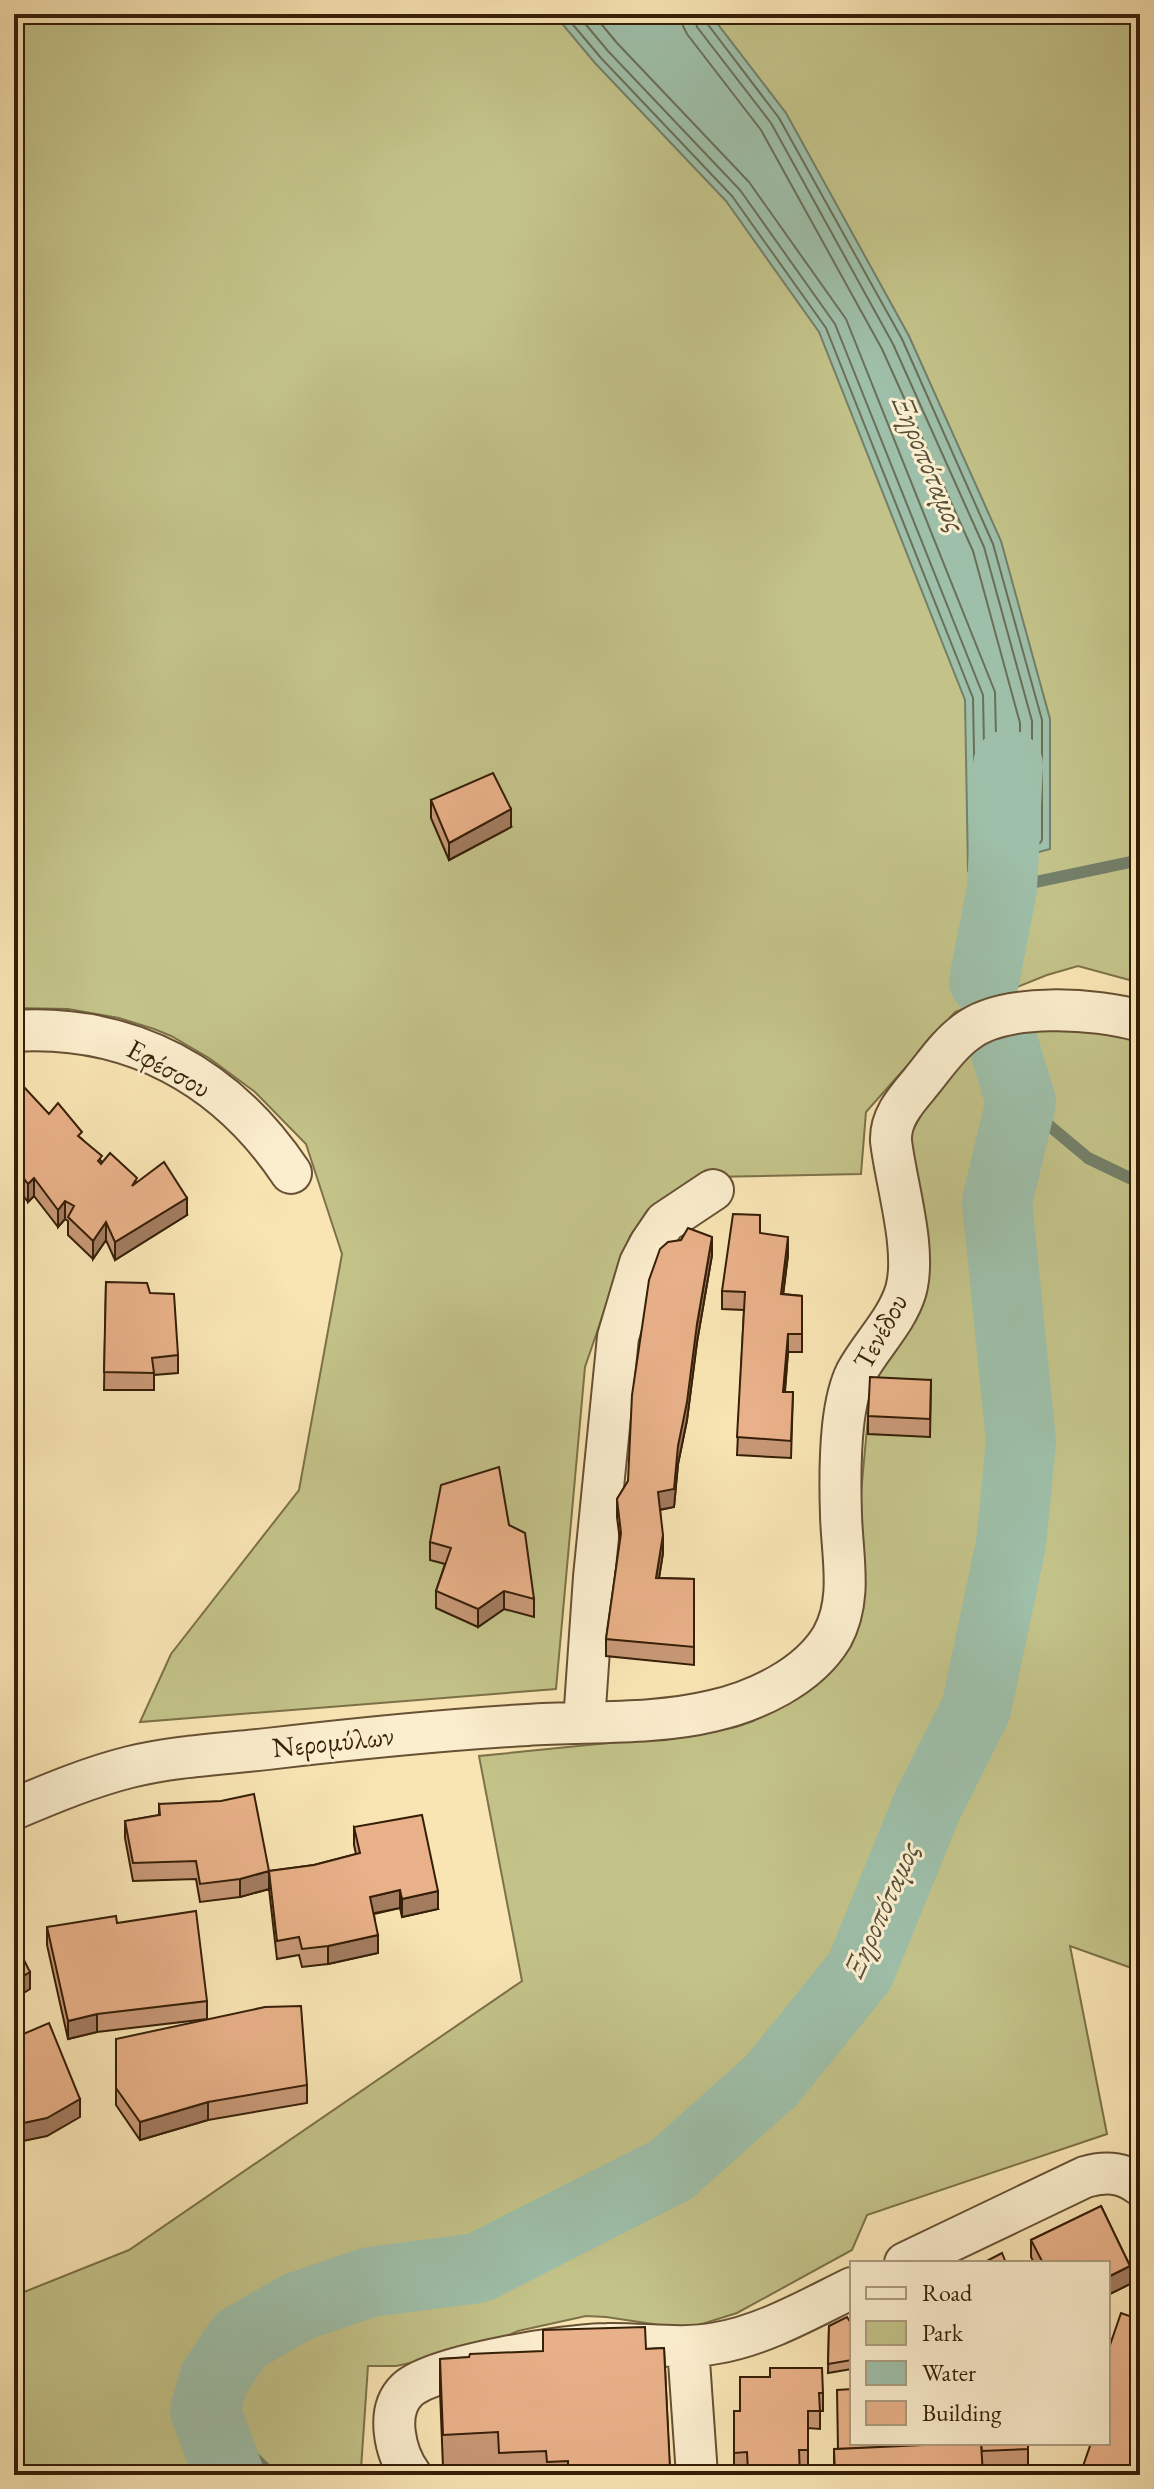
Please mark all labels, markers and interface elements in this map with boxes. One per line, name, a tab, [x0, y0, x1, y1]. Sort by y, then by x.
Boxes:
water label: Ξηροπόταμος	[883, 389, 976, 539]
street label: Εφέσσου	[121, 1030, 217, 1106]
street label: Τενέδου	[845, 1287, 915, 1375]
street label: Νερομύλων	[270, 1717, 396, 1765]
water label: Ξηροπόταμος	[833, 1835, 928, 1984]
legend	[850, 2261, 1110, 2445]
text: Road	[922, 2277, 973, 2308]
text: Park	[922, 2317, 964, 2348]
text: Water	[922, 2357, 976, 2388]
text: Building	[922, 2397, 1002, 2428]

